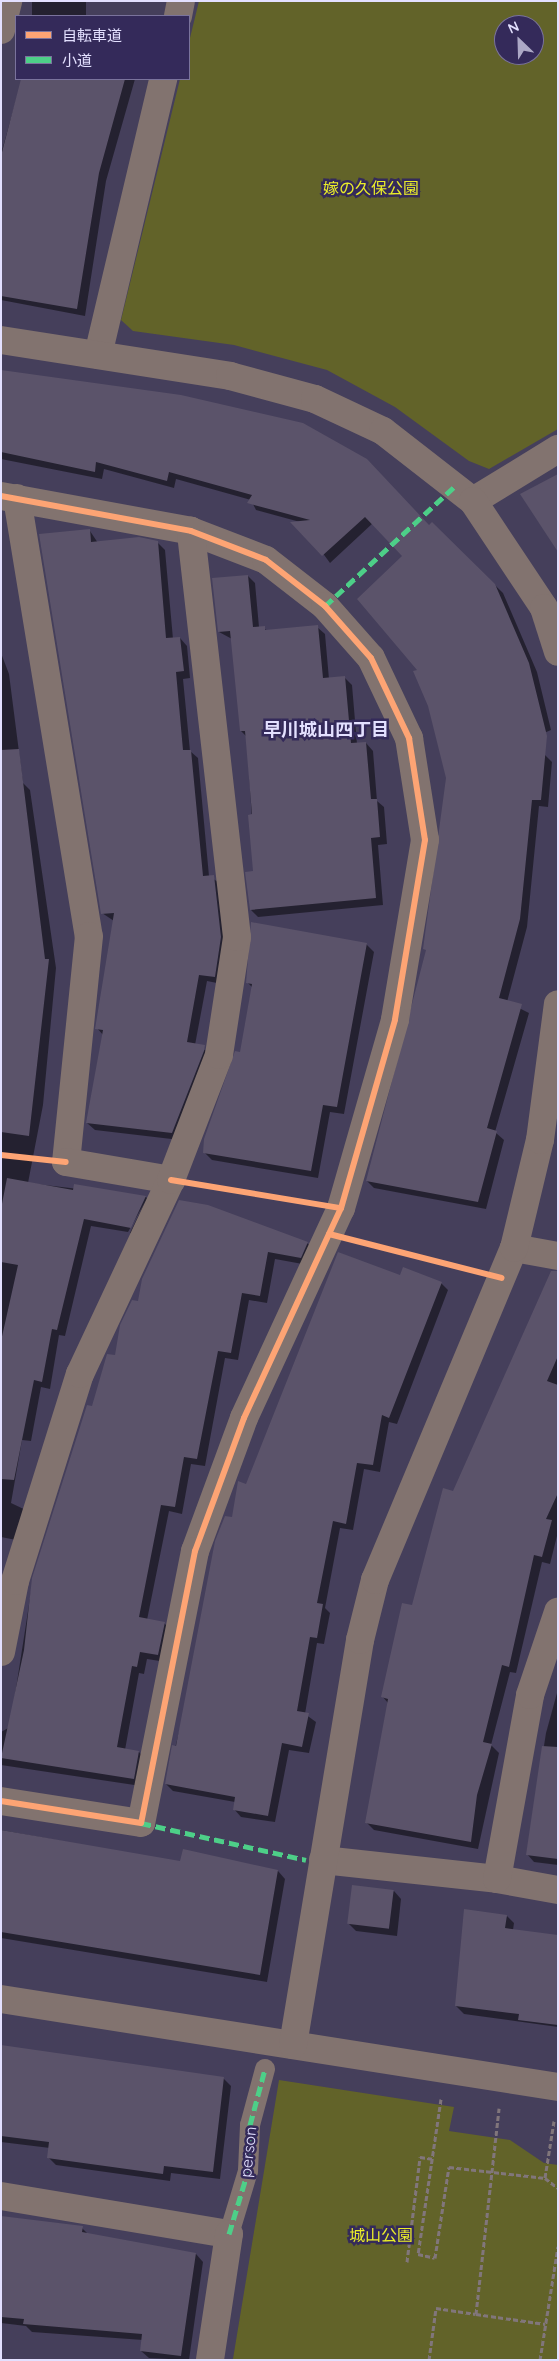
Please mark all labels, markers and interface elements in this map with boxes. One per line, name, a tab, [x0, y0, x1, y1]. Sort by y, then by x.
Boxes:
legend	[15, 15, 190, 80]
north arrow	[494, 15, 544, 65]
text: N	[505, 17, 522, 38]
text: 自転車道	[62, 26, 122, 45]
text: 小道	[62, 51, 92, 70]
park label: 嫁の久保公園	[323, 178, 419, 198]
district label: 早川城山四丁目	[263, 719, 389, 741]
street label: person	[236, 2125, 260, 2179]
park label: 城山公園	[349, 2225, 413, 2245]

